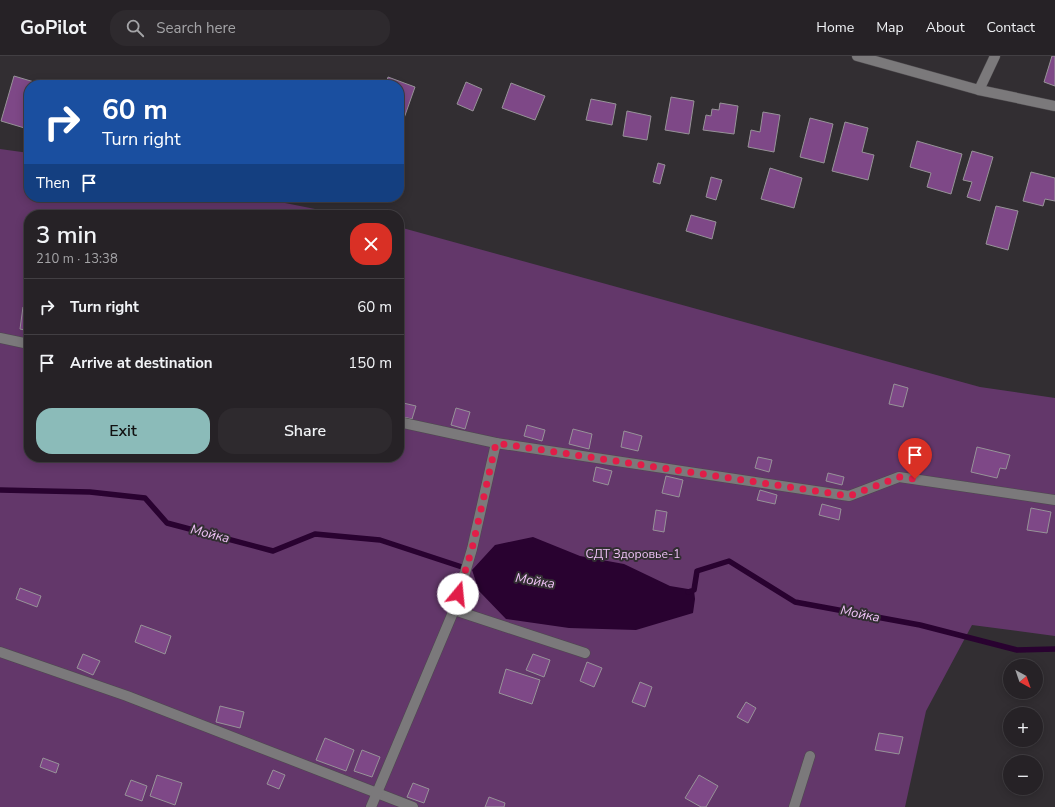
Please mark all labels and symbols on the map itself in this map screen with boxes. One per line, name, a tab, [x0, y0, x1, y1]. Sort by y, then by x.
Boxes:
pin	[898, 438, 932, 479]
water label: Мойка	[188, 520, 232, 548]
park label: СДТ Здоровье-1	[586, 546, 680, 562]
water label: Мойка	[514, 569, 556, 593]
position arrow	[437, 573, 479, 615]
water label: Мойка	[839, 601, 881, 627]
north arrow	[1003, 659, 1043, 699]

